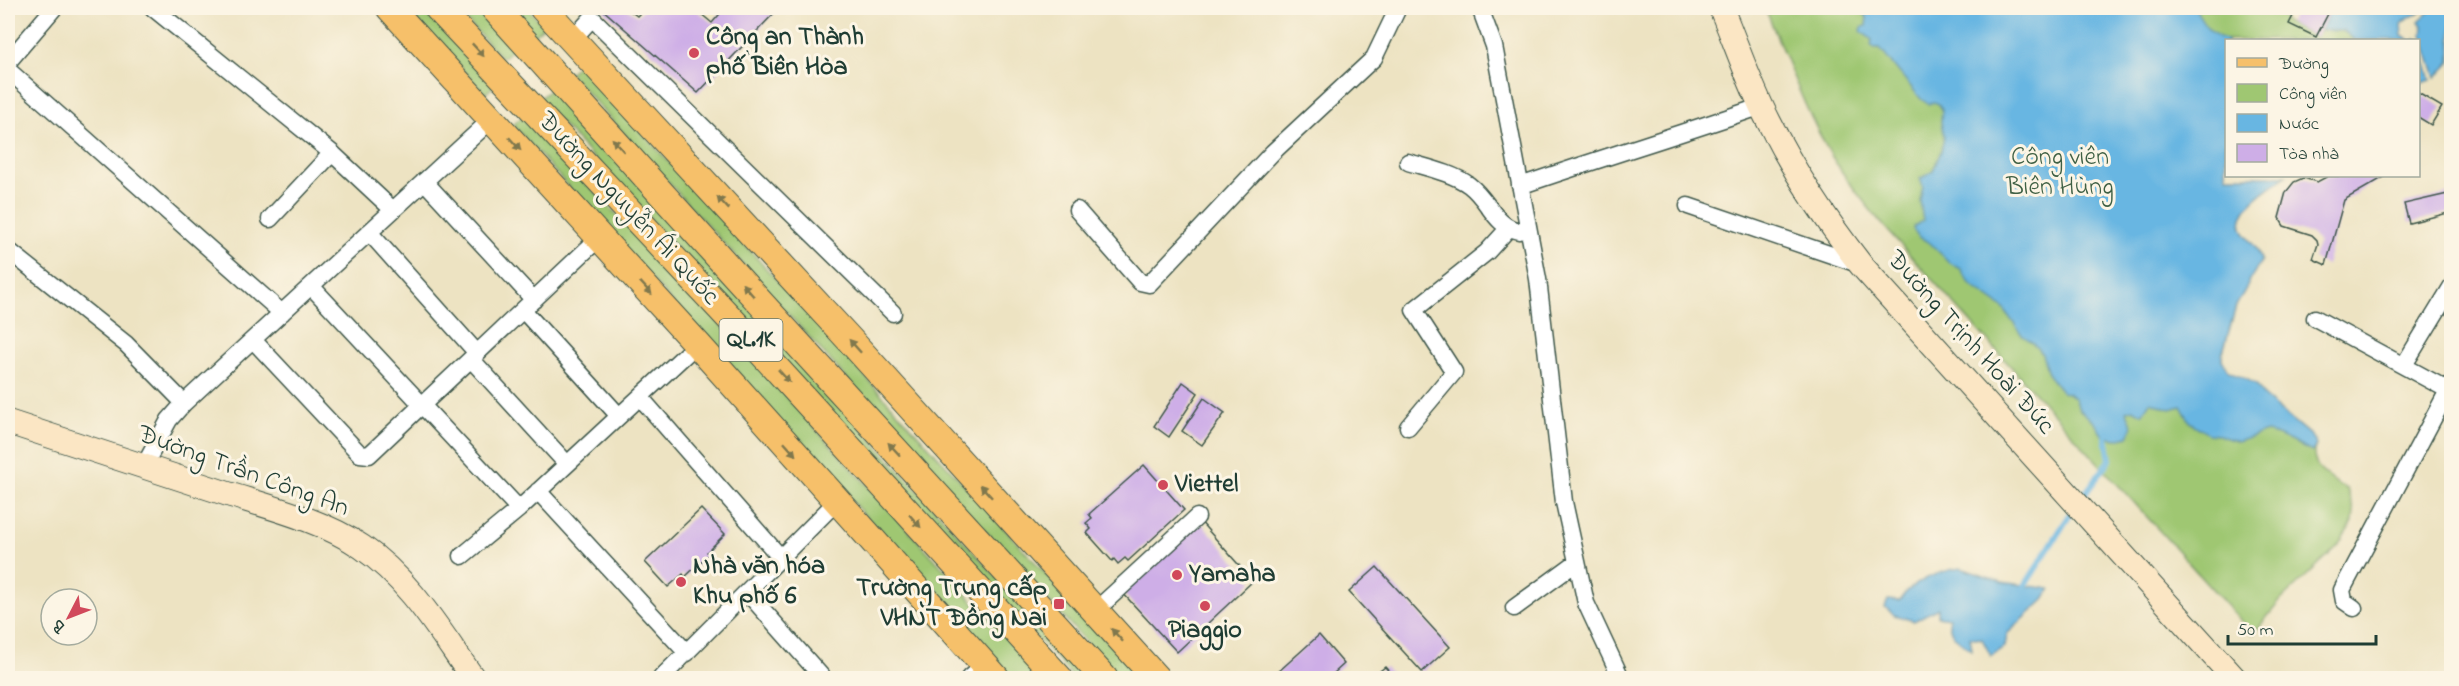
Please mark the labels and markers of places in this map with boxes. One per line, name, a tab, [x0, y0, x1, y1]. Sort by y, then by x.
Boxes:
place label: Công an Thành phố Biên Hòa	[706, 19, 864, 87]
marker: Công an Thành phố Biên Hòa	[687, 46, 701, 60]
place label: Viettel	[1174, 466, 1238, 504]
marker: Viettel	[1156, 478, 1170, 492]
place label: Nhà văn hóa Khu phố 6	[693, 548, 825, 616]
place label: Yamaha	[1188, 556, 1276, 594]
marker: Yamaha	[1170, 568, 1184, 582]
place label: Trường Trung cấp VHNT Đồng Nai	[856, 570, 1047, 639]
marker: Nhà văn hóa Khu phố 6	[674, 575, 688, 589]
marker: Trường Trung cấp VHNT Đồng Nai	[1052, 597, 1066, 611]
marker: Piaggio	[1198, 599, 1212, 613]
place label: Piaggio	[1168, 612, 1242, 651]

